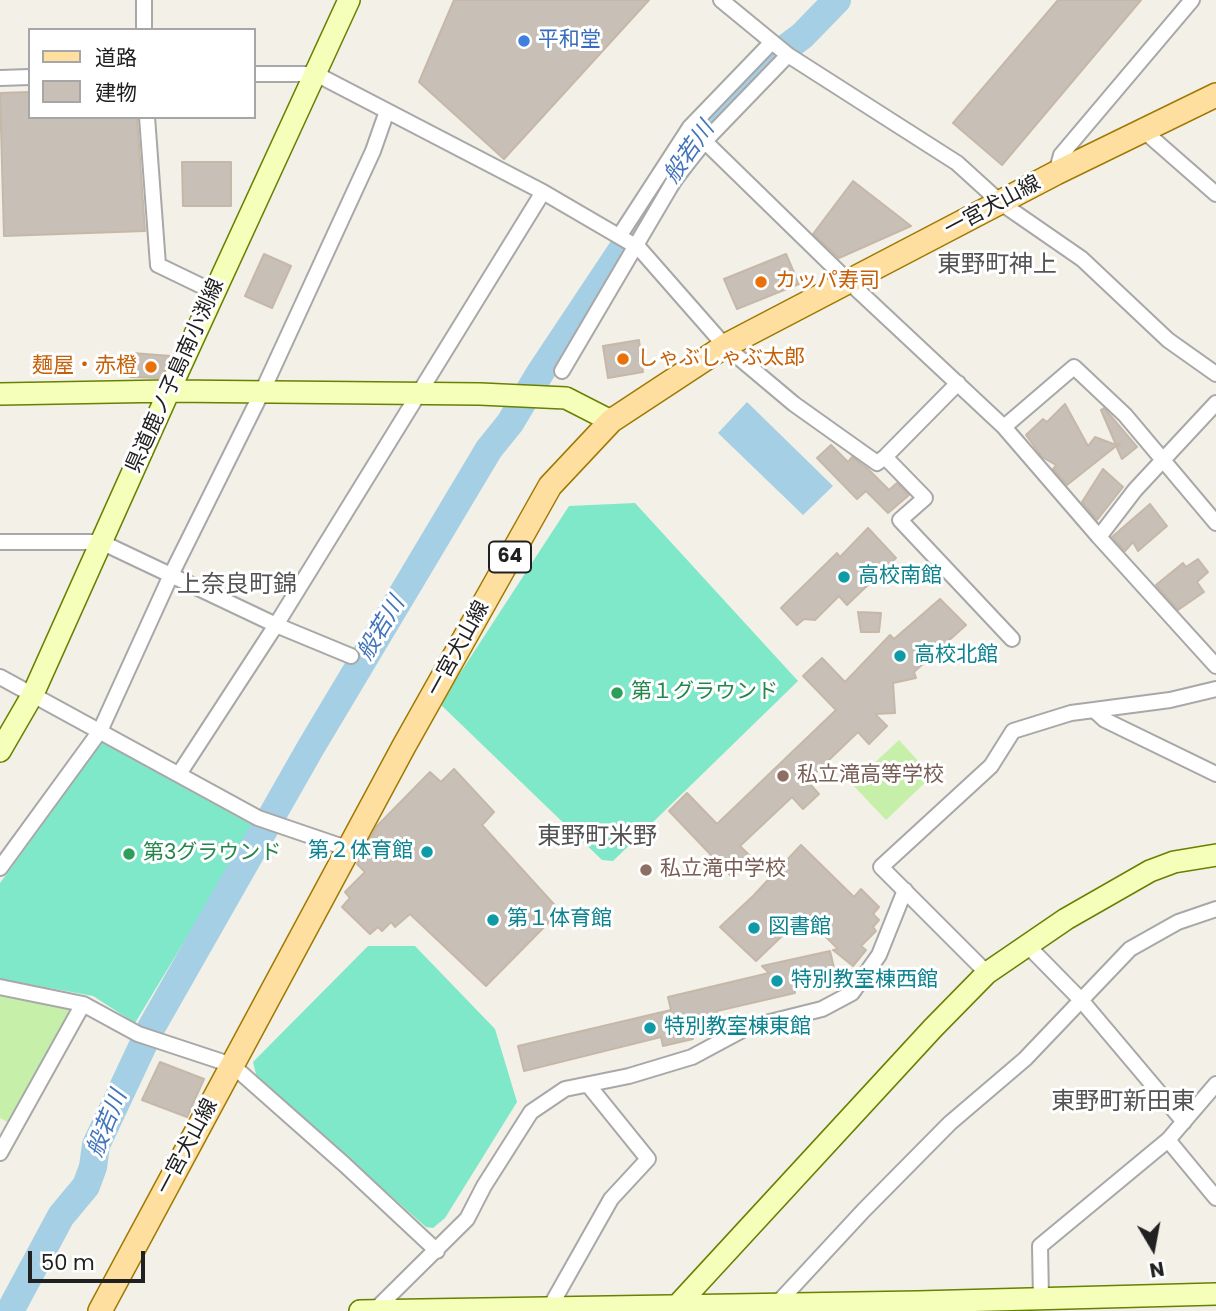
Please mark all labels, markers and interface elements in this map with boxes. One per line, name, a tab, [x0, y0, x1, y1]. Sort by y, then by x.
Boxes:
legend	[28, 28, 256, 119]
place label: 平和堂	[538, 28, 601, 54]
marker: 平和堂	[516, 33, 532, 49]
text: 道路	[95, 43, 137, 72]
text: 建物	[95, 78, 137, 107]
water label: 般若川	[659, 117, 721, 189]
street label: 一宮犬山線	[941, 171, 1045, 243]
district label: 東野町神上	[937, 252, 1057, 280]
place label: カッパ寿司	[775, 269, 880, 295]
marker: カッパ寿司	[753, 274, 769, 290]
street label: 県道鹿ノ子島南小渕線	[122, 275, 230, 477]
place label: しゃぶしゃぶ太郎	[637, 346, 805, 372]
marker: しゃぶしゃぶ太郎	[615, 351, 631, 367]
place label: 麺屋・赤橙	[32, 354, 137, 380]
marker: 麺屋・赤橙	[143, 359, 159, 375]
road number: 64	[489, 542, 531, 572]
place label: 高校南館	[858, 564, 942, 590]
marker: 高校南館	[836, 569, 852, 585]
district label: 上奈良町錦	[177, 572, 297, 600]
water label: 般若川	[352, 592, 412, 666]
street label: 一宮犬山線	[423, 597, 495, 701]
place label: 高校北館	[914, 643, 998, 669]
marker: 高校北館	[892, 648, 908, 664]
place label: 第１グラウンド	[631, 680, 778, 706]
marker: 第１グラウンド	[609, 685, 625, 701]
place label: 私立滝高等学校	[797, 763, 944, 789]
marker: 私立滝高等学校	[775, 768, 791, 784]
district label: 東野町米野	[537, 824, 657, 852]
place label: 第２体育館	[308, 839, 413, 865]
place label: 第3グラウンド	[143, 841, 281, 867]
marker: 第２体育館	[419, 844, 435, 860]
marker: 第3グラウンド	[121, 846, 137, 862]
place label: 私立滝中学校	[660, 857, 786, 883]
marker: 私立滝中学校	[638, 862, 654, 878]
place label: 第１体育館	[507, 907, 612, 933]
marker: 第１体育館	[485, 912, 501, 928]
place label: 図書館	[768, 915, 831, 941]
marker: 図書館	[746, 920, 762, 936]
place label: 特別教室棟西館	[791, 968, 938, 994]
marker: 特別教室棟西館	[769, 973, 785, 989]
place label: 特別教室棟東館	[664, 1015, 811, 1041]
marker: 特別教室棟東館	[642, 1020, 658, 1036]
water label: 般若川	[82, 1087, 134, 1161]
district label: 東野町新田東	[1051, 1089, 1195, 1117]
street label: 一宮犬山線	[152, 1095, 224, 1199]
north arrow	[1118, 1213, 1188, 1283]
scale bar	[32, 1238, 149, 1282]
text: 50 m	[41, 1248, 95, 1277]
text: N	[1147, 1255, 1166, 1284]

